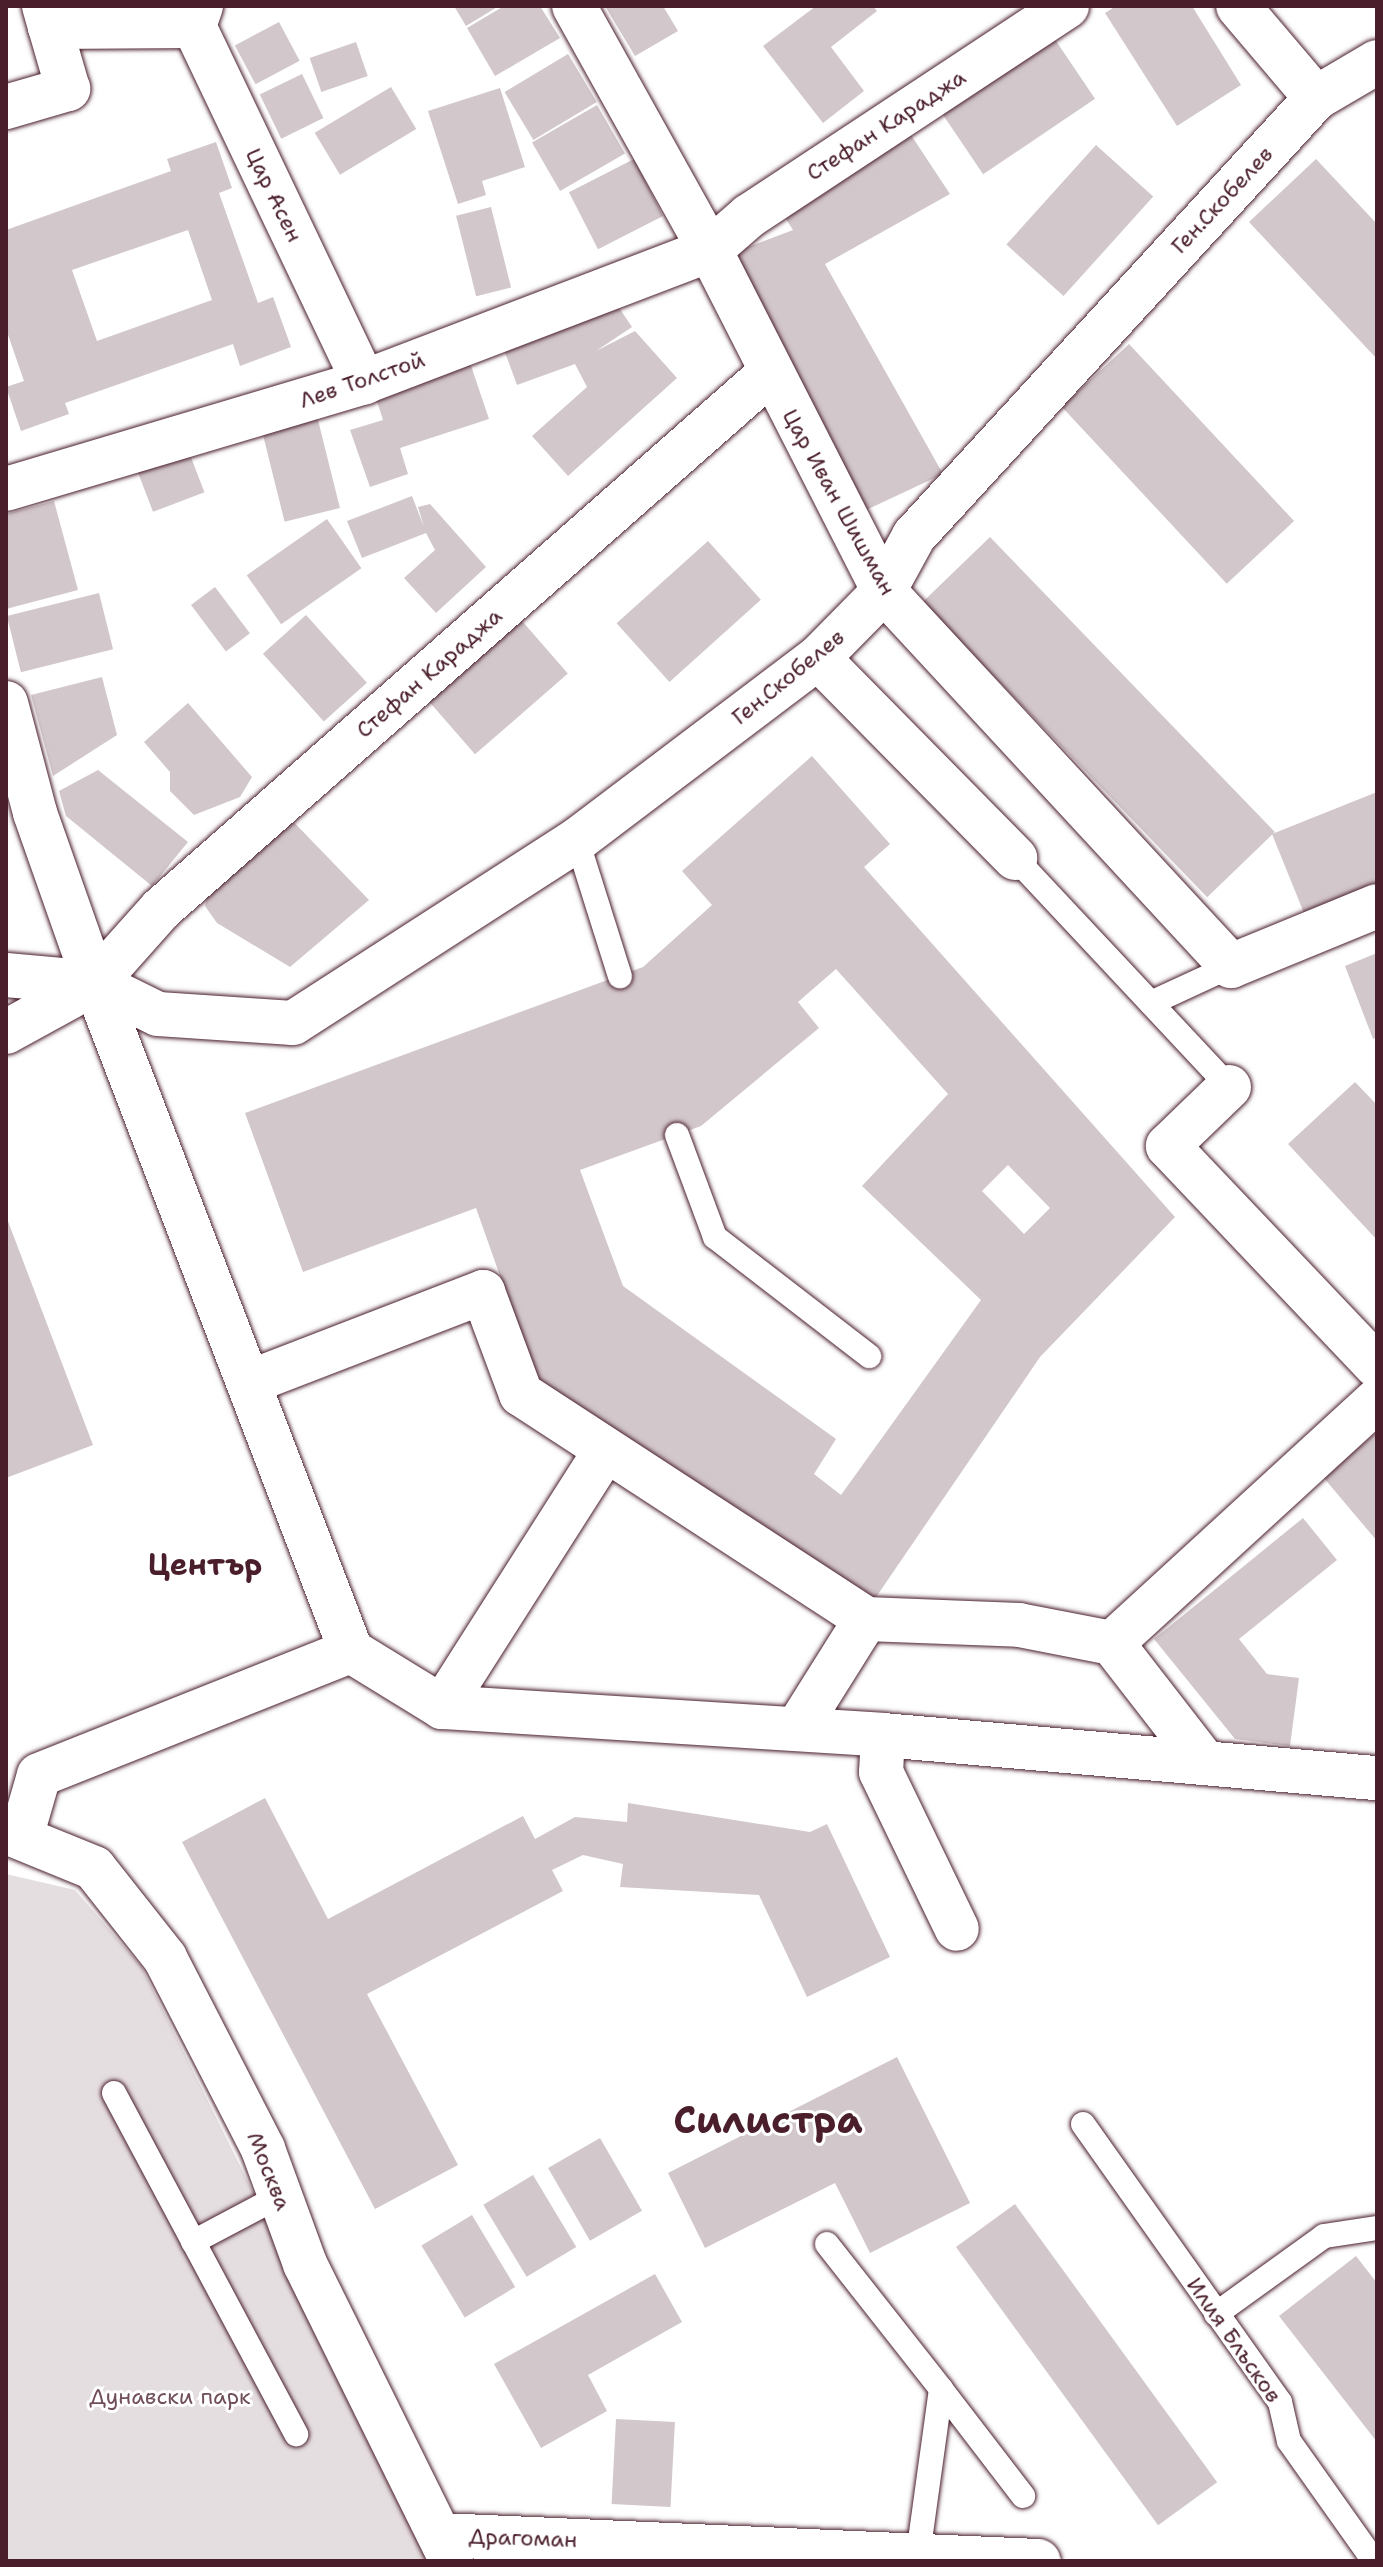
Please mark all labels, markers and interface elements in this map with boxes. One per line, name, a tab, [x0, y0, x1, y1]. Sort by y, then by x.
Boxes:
street label: Стефан Караджа	[802, 64, 970, 186]
street label: Ген.Скобелев	[1166, 141, 1278, 259]
street label: Цар Асен	[240, 144, 308, 246]
street label: Лев Толстой	[296, 346, 428, 414]
street label: Цар Иван Шишман	[777, 404, 901, 600]
street label: Стефан Караджа	[351, 603, 507, 743]
street label: Ген.Скобелев	[726, 624, 850, 730]
district label: Център	[148, 1547, 262, 1583]
district label: Силистра	[673, 2097, 863, 2143]
street label: Москва	[241, 2128, 297, 2214]
street label: Илия Блъсков	[1181, 2272, 1287, 2408]
park label: Дунавски парк	[89, 2384, 251, 2410]
street label: Драгоман	[468, 2523, 578, 2553]

